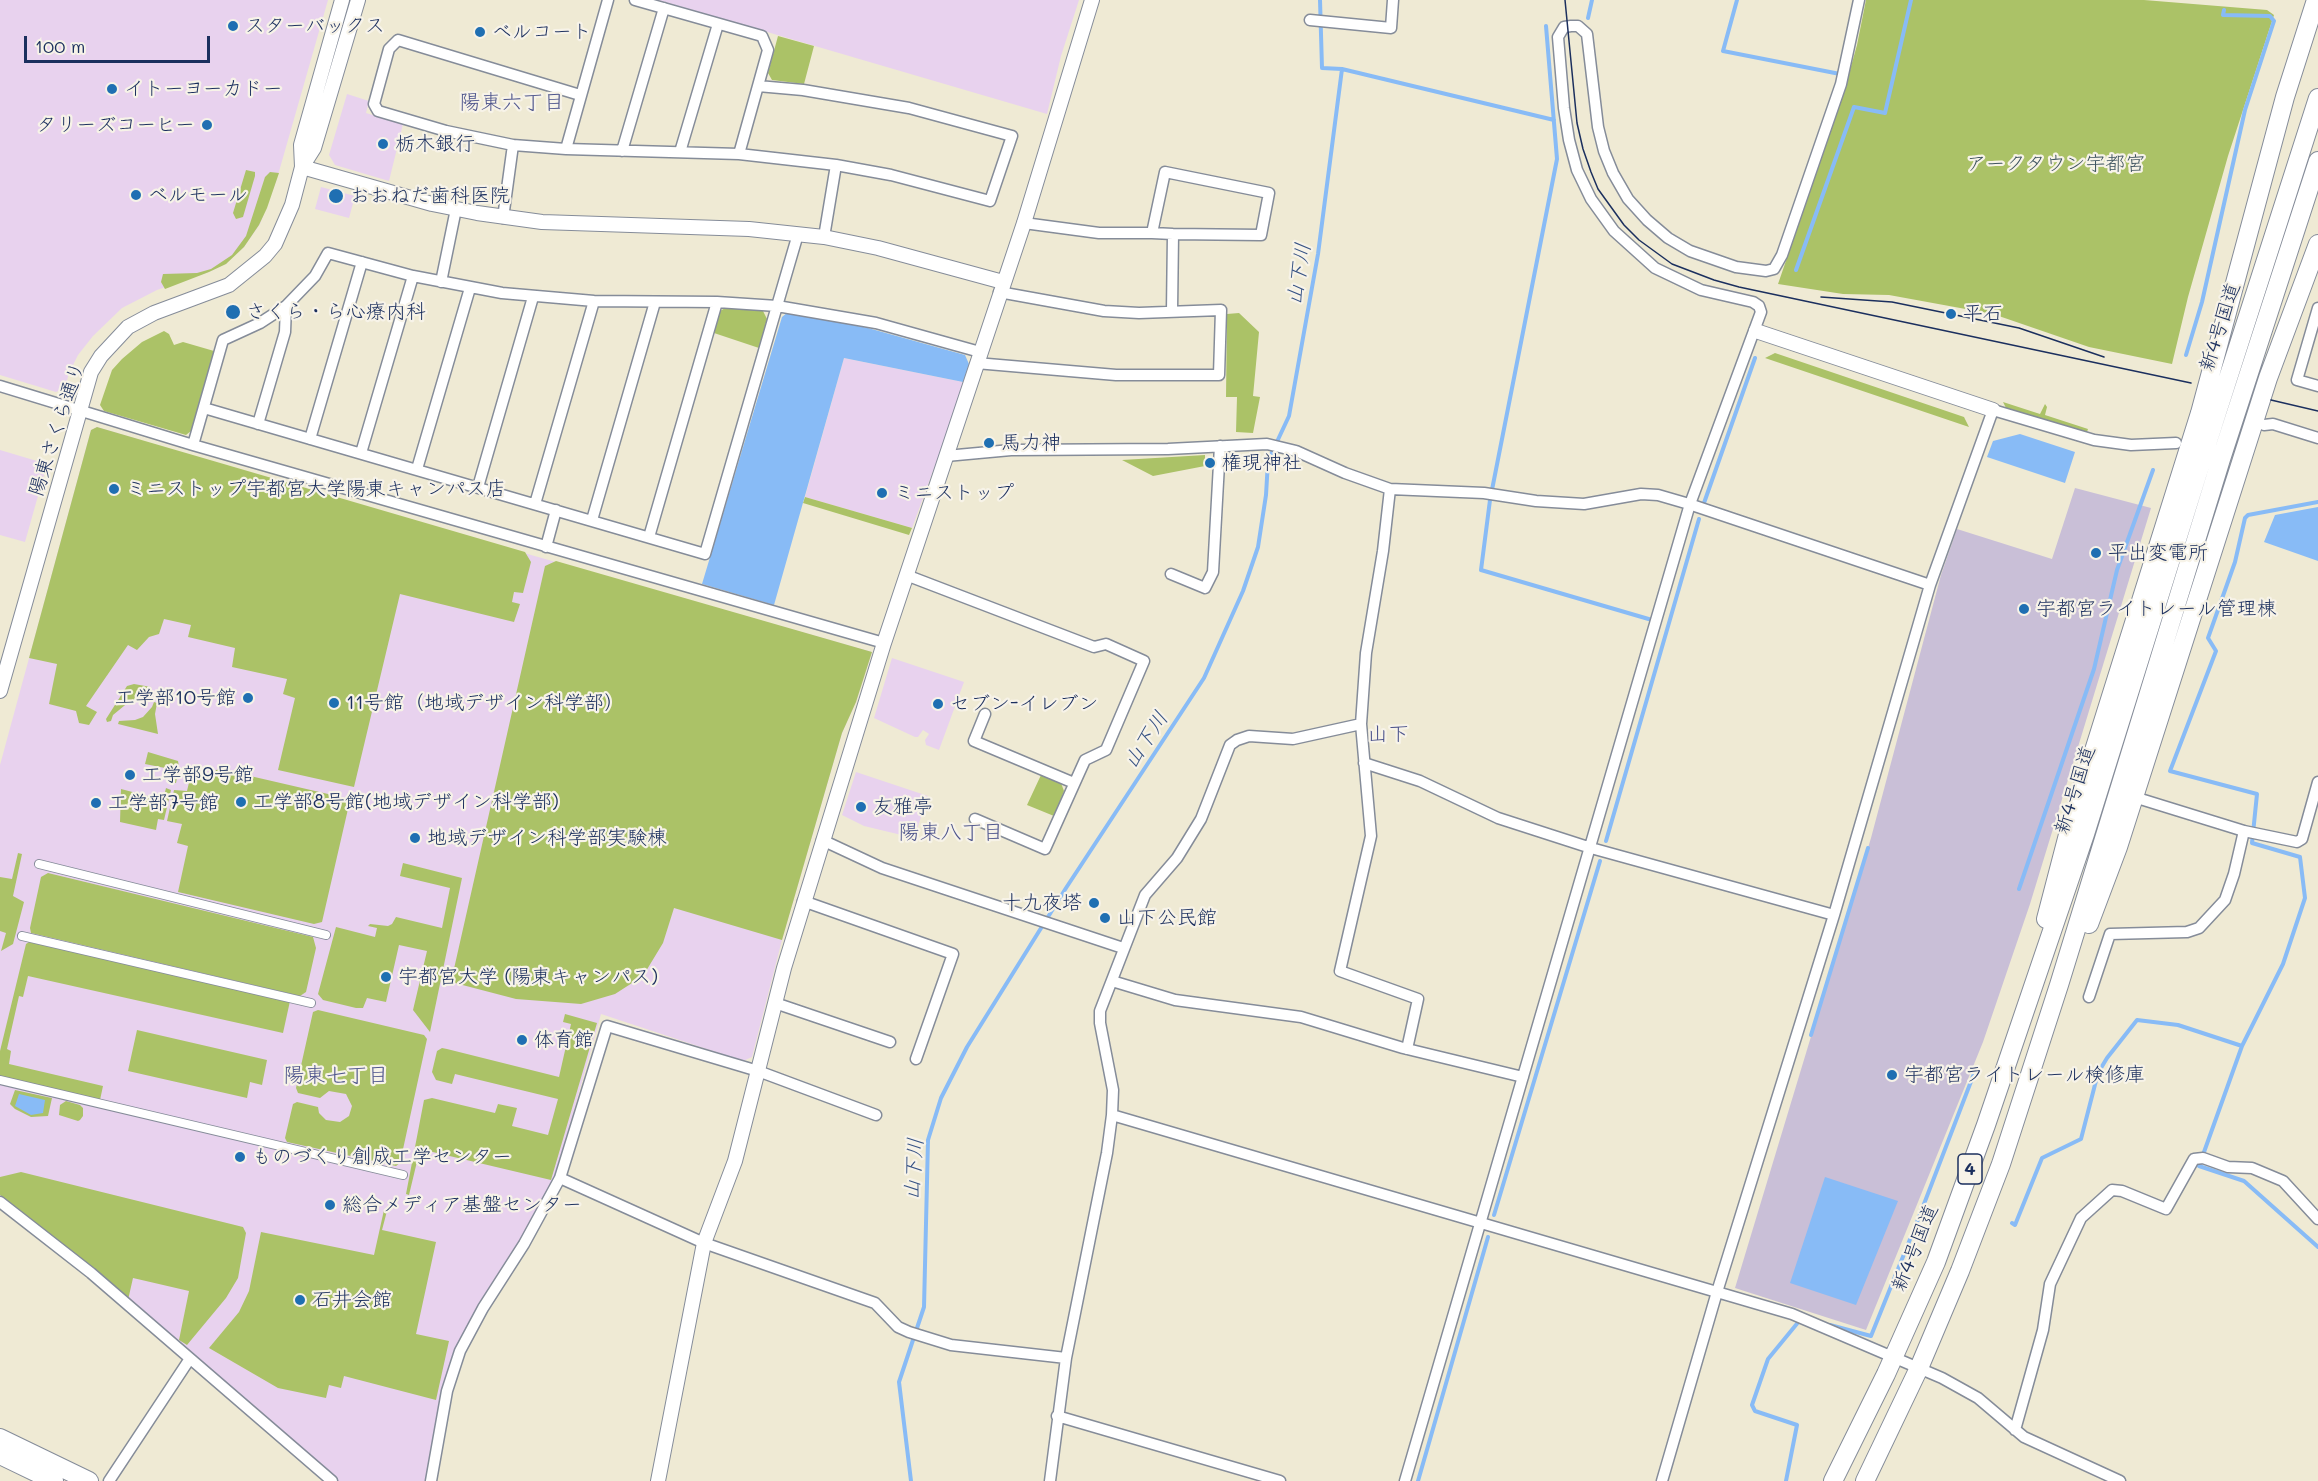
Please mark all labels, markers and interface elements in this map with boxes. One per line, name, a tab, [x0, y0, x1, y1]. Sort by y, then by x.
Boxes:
place label: スターバックス	[245, 14, 385, 38]
marker: スターバックス	[226, 19, 240, 33]
place label: ベルコート	[492, 20, 592, 44]
scale bar	[27, 24, 213, 62]
marker: ベルコート	[473, 25, 487, 39]
text: 100 m	[35, 34, 85, 58]
place label: イトーヨーカドー	[124, 77, 283, 101]
marker: イトーヨーカドー	[105, 82, 119, 96]
district label: 陽東六丁目	[460, 90, 564, 116]
place label: タリーズコーヒー	[36, 113, 195, 137]
marker: タリーズコーヒー	[200, 118, 214, 132]
place label: 栃木銀行	[395, 132, 475, 156]
marker: 栃木銀行	[376, 137, 390, 151]
park label: アークタウン宇都宮	[1966, 152, 2146, 176]
place label: ベルモール	[148, 183, 248, 207]
place label: おおねだ歯科医院	[350, 184, 510, 208]
marker: おおねだ歯科医院	[327, 187, 345, 205]
marker: ベルモール	[129, 188, 143, 202]
water label: 山下川	[1282, 241, 1316, 307]
street label: 新4号国道	[2194, 280, 2246, 374]
place label: さくら・ら心療内科	[246, 300, 426, 324]
place label: 平石	[1963, 302, 2003, 326]
marker: さくら・ら心療内科	[224, 303, 242, 321]
marker: 平石	[1944, 307, 1958, 321]
street label: 陽東さくら通り	[24, 359, 90, 499]
place label: 馬力神	[1001, 431, 1061, 455]
marker: 馬力神	[982, 436, 996, 450]
place label: 権現神社	[1222, 451, 1302, 475]
marker: 権現神社	[1203, 456, 1217, 470]
place label: ミニストップ宇都宮大学陽東キャンパス店	[126, 477, 506, 501]
place label: ミニストップ	[894, 481, 1014, 505]
marker: ミニストップ宇都宮大学陽東キャンパス店	[107, 482, 121, 496]
marker: ミニストップ	[875, 486, 889, 500]
place label: 平出変電所	[2108, 541, 2208, 565]
marker: 平出変電所	[2089, 546, 2103, 560]
place label: 宇都宮ライトレール管理棟	[2036, 597, 2277, 621]
marker: 宇都宮ライトレール管理棟	[2017, 602, 2031, 616]
place label: 工学部10号館	[115, 686, 236, 710]
marker: 工学部10号館	[241, 691, 255, 705]
place label: 11号館（地域デザイン科学部）	[346, 691, 624, 715]
place label: セブン-イレブン	[950, 692, 1098, 716]
marker: 11号館（地域デザイン科学部）	[327, 696, 341, 710]
marker: セブン-イレブン	[931, 697, 945, 711]
water label: 山下川	[1118, 707, 1174, 773]
district label: 山下	[1367, 722, 1409, 748]
street label: 新4号国道	[2049, 743, 2101, 837]
place label: 工学部9号館	[142, 763, 254, 787]
marker: 工学部9号館	[123, 768, 137, 782]
place label: 工学部8号館(地域デザイン科学部)	[253, 790, 559, 814]
place label: 工学部7号館	[108, 791, 219, 815]
marker: 工学部8号館(地域デザイン科学部)	[234, 795, 248, 809]
place label: 友雅亭	[873, 795, 933, 819]
marker: 工学部7号館	[89, 796, 103, 810]
marker: 友雅亭	[854, 800, 868, 814]
district label: 陽東八丁目	[899, 820, 1003, 846]
place label: 地域デザイン科学部実験棟	[427, 826, 667, 850]
marker: 地域デザイン科学部実験棟	[408, 831, 422, 845]
place label: 十九夜塔	[1002, 891, 1082, 915]
marker: 十九夜塔	[1087, 896, 1101, 910]
place label: 山下公民館	[1117, 906, 1217, 930]
marker: 山下公民館	[1098, 911, 1112, 925]
place label: 宇都宮大学 (陽東キャンパス)	[398, 965, 658, 989]
marker: 宇都宮大学 (陽東キャンパス)	[379, 970, 393, 984]
place label: 体育館	[534, 1028, 594, 1052]
marker: 体育館	[515, 1033, 529, 1047]
district label: 陽東七丁目	[284, 1063, 388, 1089]
place label: 宇都宮ライトレール検修庫	[1904, 1063, 2145, 1087]
marker: 宇都宮ライトレール検修庫	[1885, 1068, 1899, 1082]
water label: 山下川	[899, 1137, 929, 1201]
place label: ものづくり創成工学センター	[252, 1145, 512, 1169]
marker: ものづくり創成工学センター	[233, 1150, 247, 1164]
road number: 4	[1958, 1154, 1982, 1184]
place label: 総合メディア基盤センター	[342, 1193, 582, 1217]
marker: 総合メディア基盤センター	[323, 1198, 337, 1212]
street label: 新4号国道	[1887, 1201, 1943, 1295]
place label: 石井会館	[312, 1288, 392, 1312]
marker: 石井会館	[293, 1293, 307, 1307]

